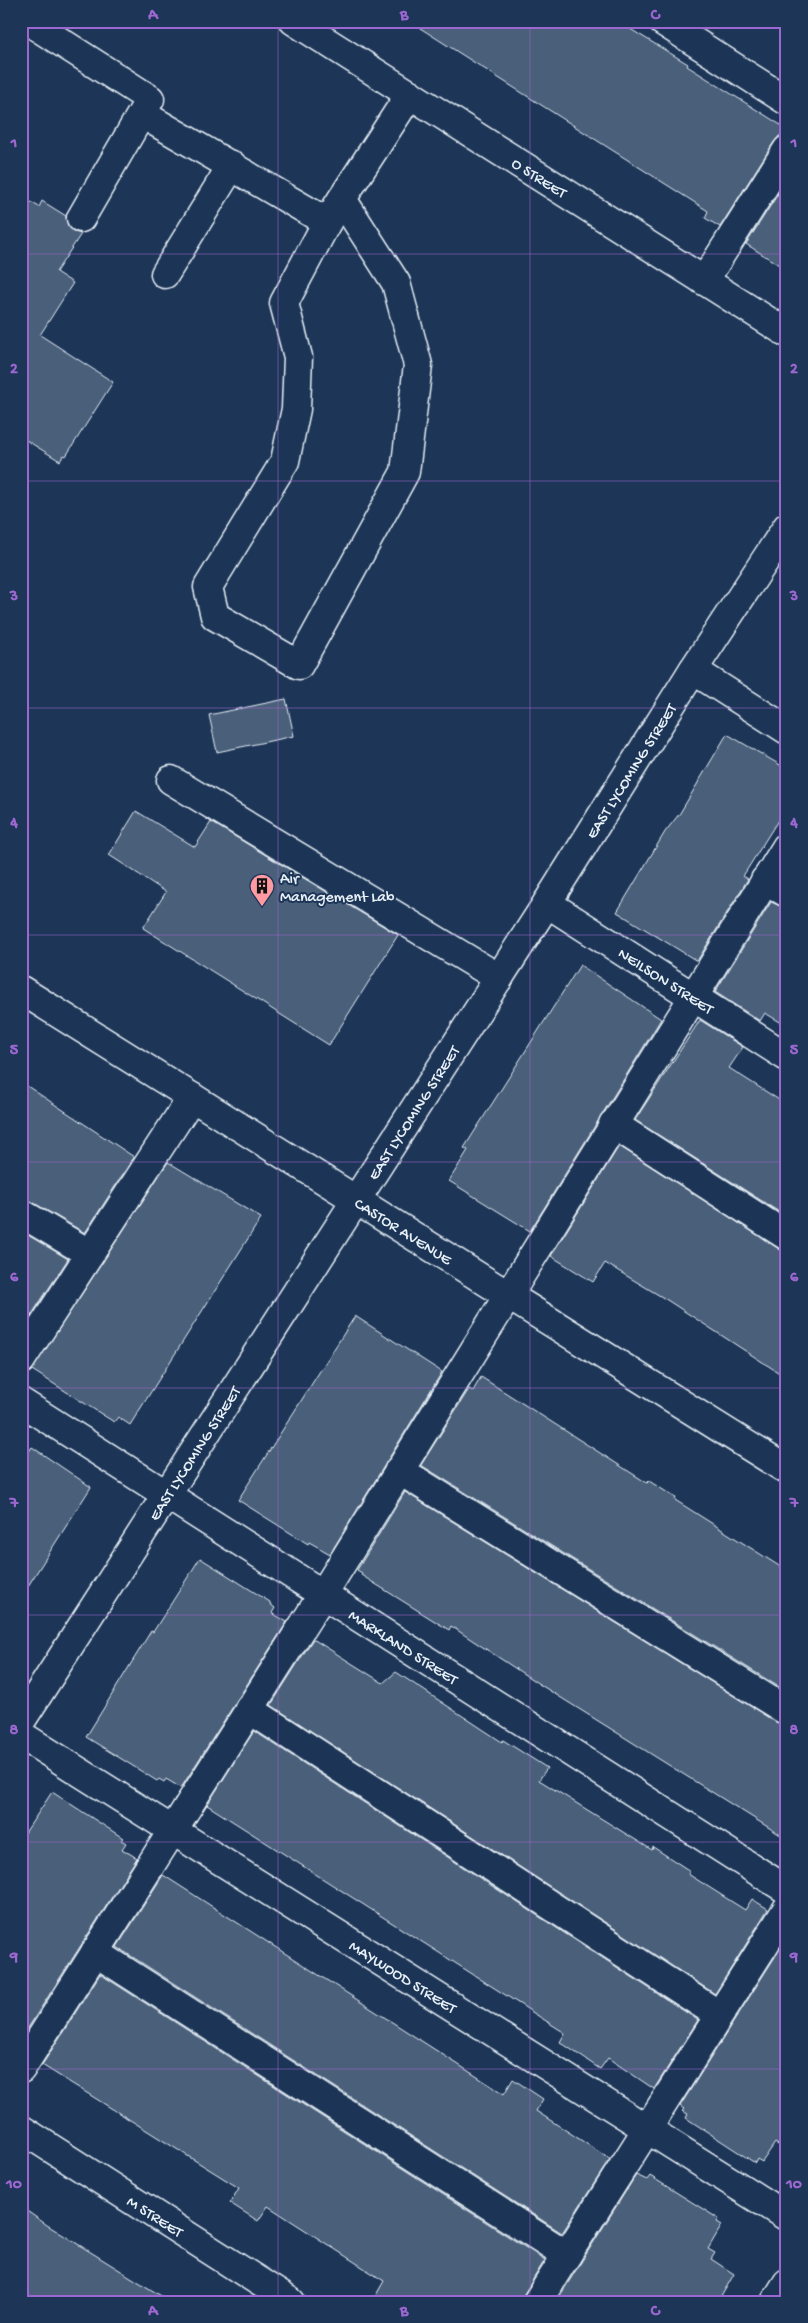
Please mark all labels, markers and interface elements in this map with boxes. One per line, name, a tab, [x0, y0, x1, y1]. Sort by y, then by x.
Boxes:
text: A	[147, 7, 159, 26]
text: B	[399, 7, 409, 26]
text: C	[650, 7, 661, 26]
text: 1	[10, 135, 17, 154]
text: 1	[790, 135, 797, 154]
street label: O STREET	[507, 155, 570, 204]
text: 2	[10, 361, 18, 380]
text: 2	[790, 361, 798, 380]
text: 3	[9, 588, 18, 607]
text: 3	[789, 588, 798, 607]
street label: EAST LYCOMING STREET	[584, 701, 683, 843]
text: 4	[9, 815, 18, 834]
text: 4	[789, 815, 798, 834]
place label: Air Management Lab	[280, 871, 395, 908]
building icon: Air Management Lab	[249, 873, 275, 907]
street label: NEILSON STREET	[613, 945, 717, 1021]
text: 5	[10, 1042, 19, 1061]
text: 5	[790, 1042, 799, 1061]
street label: EAST LYCOMING STREET	[365, 1043, 466, 1185]
street label: CASTOR AVENUE	[350, 1195, 455, 1271]
text: 6	[10, 1269, 19, 1288]
text: 6	[790, 1269, 799, 1288]
street label: EAST LYCOMING STREET	[146, 1383, 247, 1525]
text: 7	[9, 1495, 19, 1514]
text: 7	[789, 1495, 799, 1514]
street label: MARKLAND STREET	[344, 1607, 461, 1691]
text: 8	[10, 1722, 19, 1741]
text: 8	[790, 1722, 799, 1741]
street label: MAYWOOD STREET	[345, 1938, 460, 2020]
text: 9	[9, 1949, 18, 1968]
text: 9	[789, 1949, 798, 1968]
text: 10	[5, 2176, 22, 2195]
text: 10	[785, 2176, 802, 2195]
street label: M STREET	[122, 2193, 186, 2244]
text: A	[147, 2303, 159, 2322]
text: B	[399, 2303, 409, 2322]
text: C	[650, 2303, 661, 2322]

